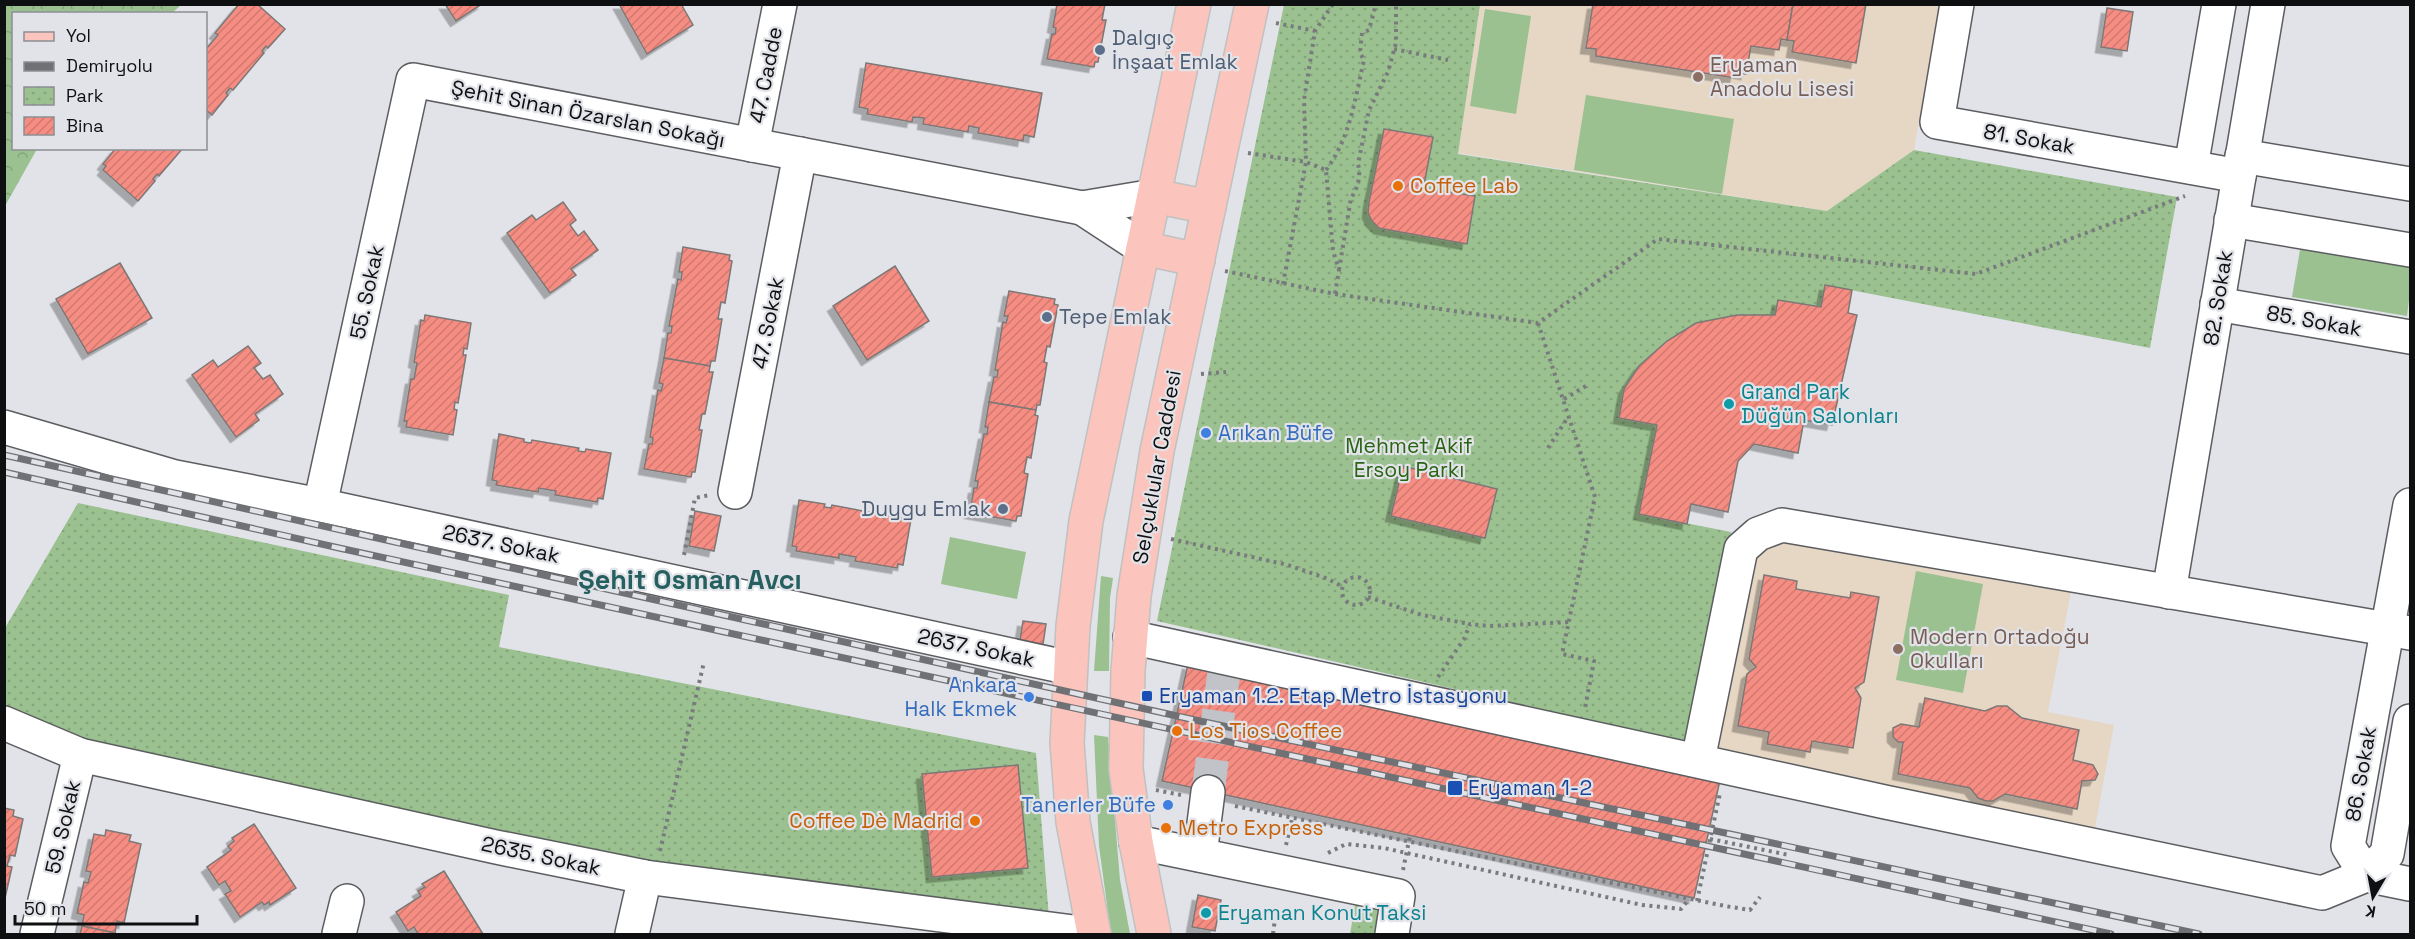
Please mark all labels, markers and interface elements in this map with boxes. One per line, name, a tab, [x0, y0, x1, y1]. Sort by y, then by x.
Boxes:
legend	[12, 12, 207, 150]
text: Yol	[66, 24, 91, 47]
street label: 47. Cadde	[743, 24, 788, 125]
place label: Dalgıç İnşaat Emlak	[1112, 24, 1238, 75]
marker: Dalgıç İnşaat Emlak	[1093, 43, 1107, 57]
place label: Eryaman Anadolu Lisesi	[1710, 51, 1854, 102]
text: Demiryolu	[66, 54, 153, 77]
marker: Eryaman Anadolu Lisesi	[1691, 70, 1705, 84]
street label: Şehit Sinan Özarslan Sokağı	[449, 74, 727, 153]
text: Park	[66, 84, 104, 107]
text: Bina	[66, 114, 104, 137]
street label: 81. Sokak	[1981, 117, 2077, 160]
place label: Coffee Lab	[1410, 172, 1519, 199]
marker: Coffee Lab	[1391, 179, 1405, 193]
street label: 55. Sokak	[343, 242, 390, 341]
street label: 82. Sokak	[2197, 248, 2238, 347]
street label: 47. Sokak	[745, 275, 790, 371]
street label: 85. Sokak	[2264, 299, 2364, 342]
place label: Tepe Emlak	[1059, 303, 1171, 330]
marker: Tepe Emlak	[1040, 310, 1054, 324]
street label: Selçuklular Caddesi	[1126, 368, 1187, 566]
place label: Grand Park Düğün Salonları	[1741, 378, 1899, 429]
marker: Grand Park Düğün Salonları	[1722, 397, 1736, 411]
place label: Arıkan Büfe	[1218, 419, 1334, 446]
marker: Arıkan Büfe	[1199, 426, 1213, 440]
park label: Mehmet Akif Ersoy Parkı	[1345, 432, 1473, 483]
place label: Duygu Emlak	[861, 495, 991, 522]
marker: Duygu Emlak	[996, 502, 1010, 516]
street label: 2637. Sokak	[440, 518, 562, 569]
district label: Şehit Osman Avcı	[578, 562, 802, 597]
street label: 2637. Sokak	[915, 622, 1037, 673]
place label: Modern Ortadoğu Okulları	[1910, 623, 2089, 674]
marker: Modern Ortadoğu Okulları	[1891, 642, 1905, 656]
place label: Ankara Halk Ekmek	[904, 671, 1017, 722]
place label: Eryaman 1.2. Etap Metro İstasyonu	[1159, 682, 1507, 709]
marker: Eryaman 1.2. Etap Metro İstasyonu	[1140, 689, 1154, 703]
marker: Ankara Halk Ekmek	[1022, 690, 1036, 704]
place label: Los Tios Coffee	[1189, 717, 1342, 744]
marker: Los Tios Coffee	[1170, 724, 1184, 738]
street label: 86. Sokak	[2339, 724, 2382, 824]
place label: Eryaman 1-2	[1468, 774, 1592, 801]
street label: 59. Sokak	[39, 777, 86, 876]
marker: Eryaman 1-2	[1446, 779, 1464, 797]
place label: Tanerler Büfe	[1021, 791, 1156, 818]
marker: Tanerler Büfe	[1161, 798, 1175, 812]
place label: Coffee Dè Madrid	[789, 807, 963, 834]
marker: Coffee Dè Madrid	[968, 814, 982, 828]
place label: Metro Express	[1178, 814, 1324, 841]
marker: Metro Express	[1159, 821, 1173, 835]
street label: 2635. Sokak	[479, 830, 603, 881]
north arrow	[2343, 867, 2403, 927]
scale bar	[15, 888, 196, 926]
text: 50 m	[24, 897, 66, 920]
place label: Eryaman Konut Taksi	[1218, 899, 1426, 926]
text: K	[2364, 900, 2377, 922]
marker: Eryaman Konut Taksi	[1199, 906, 1213, 920]

